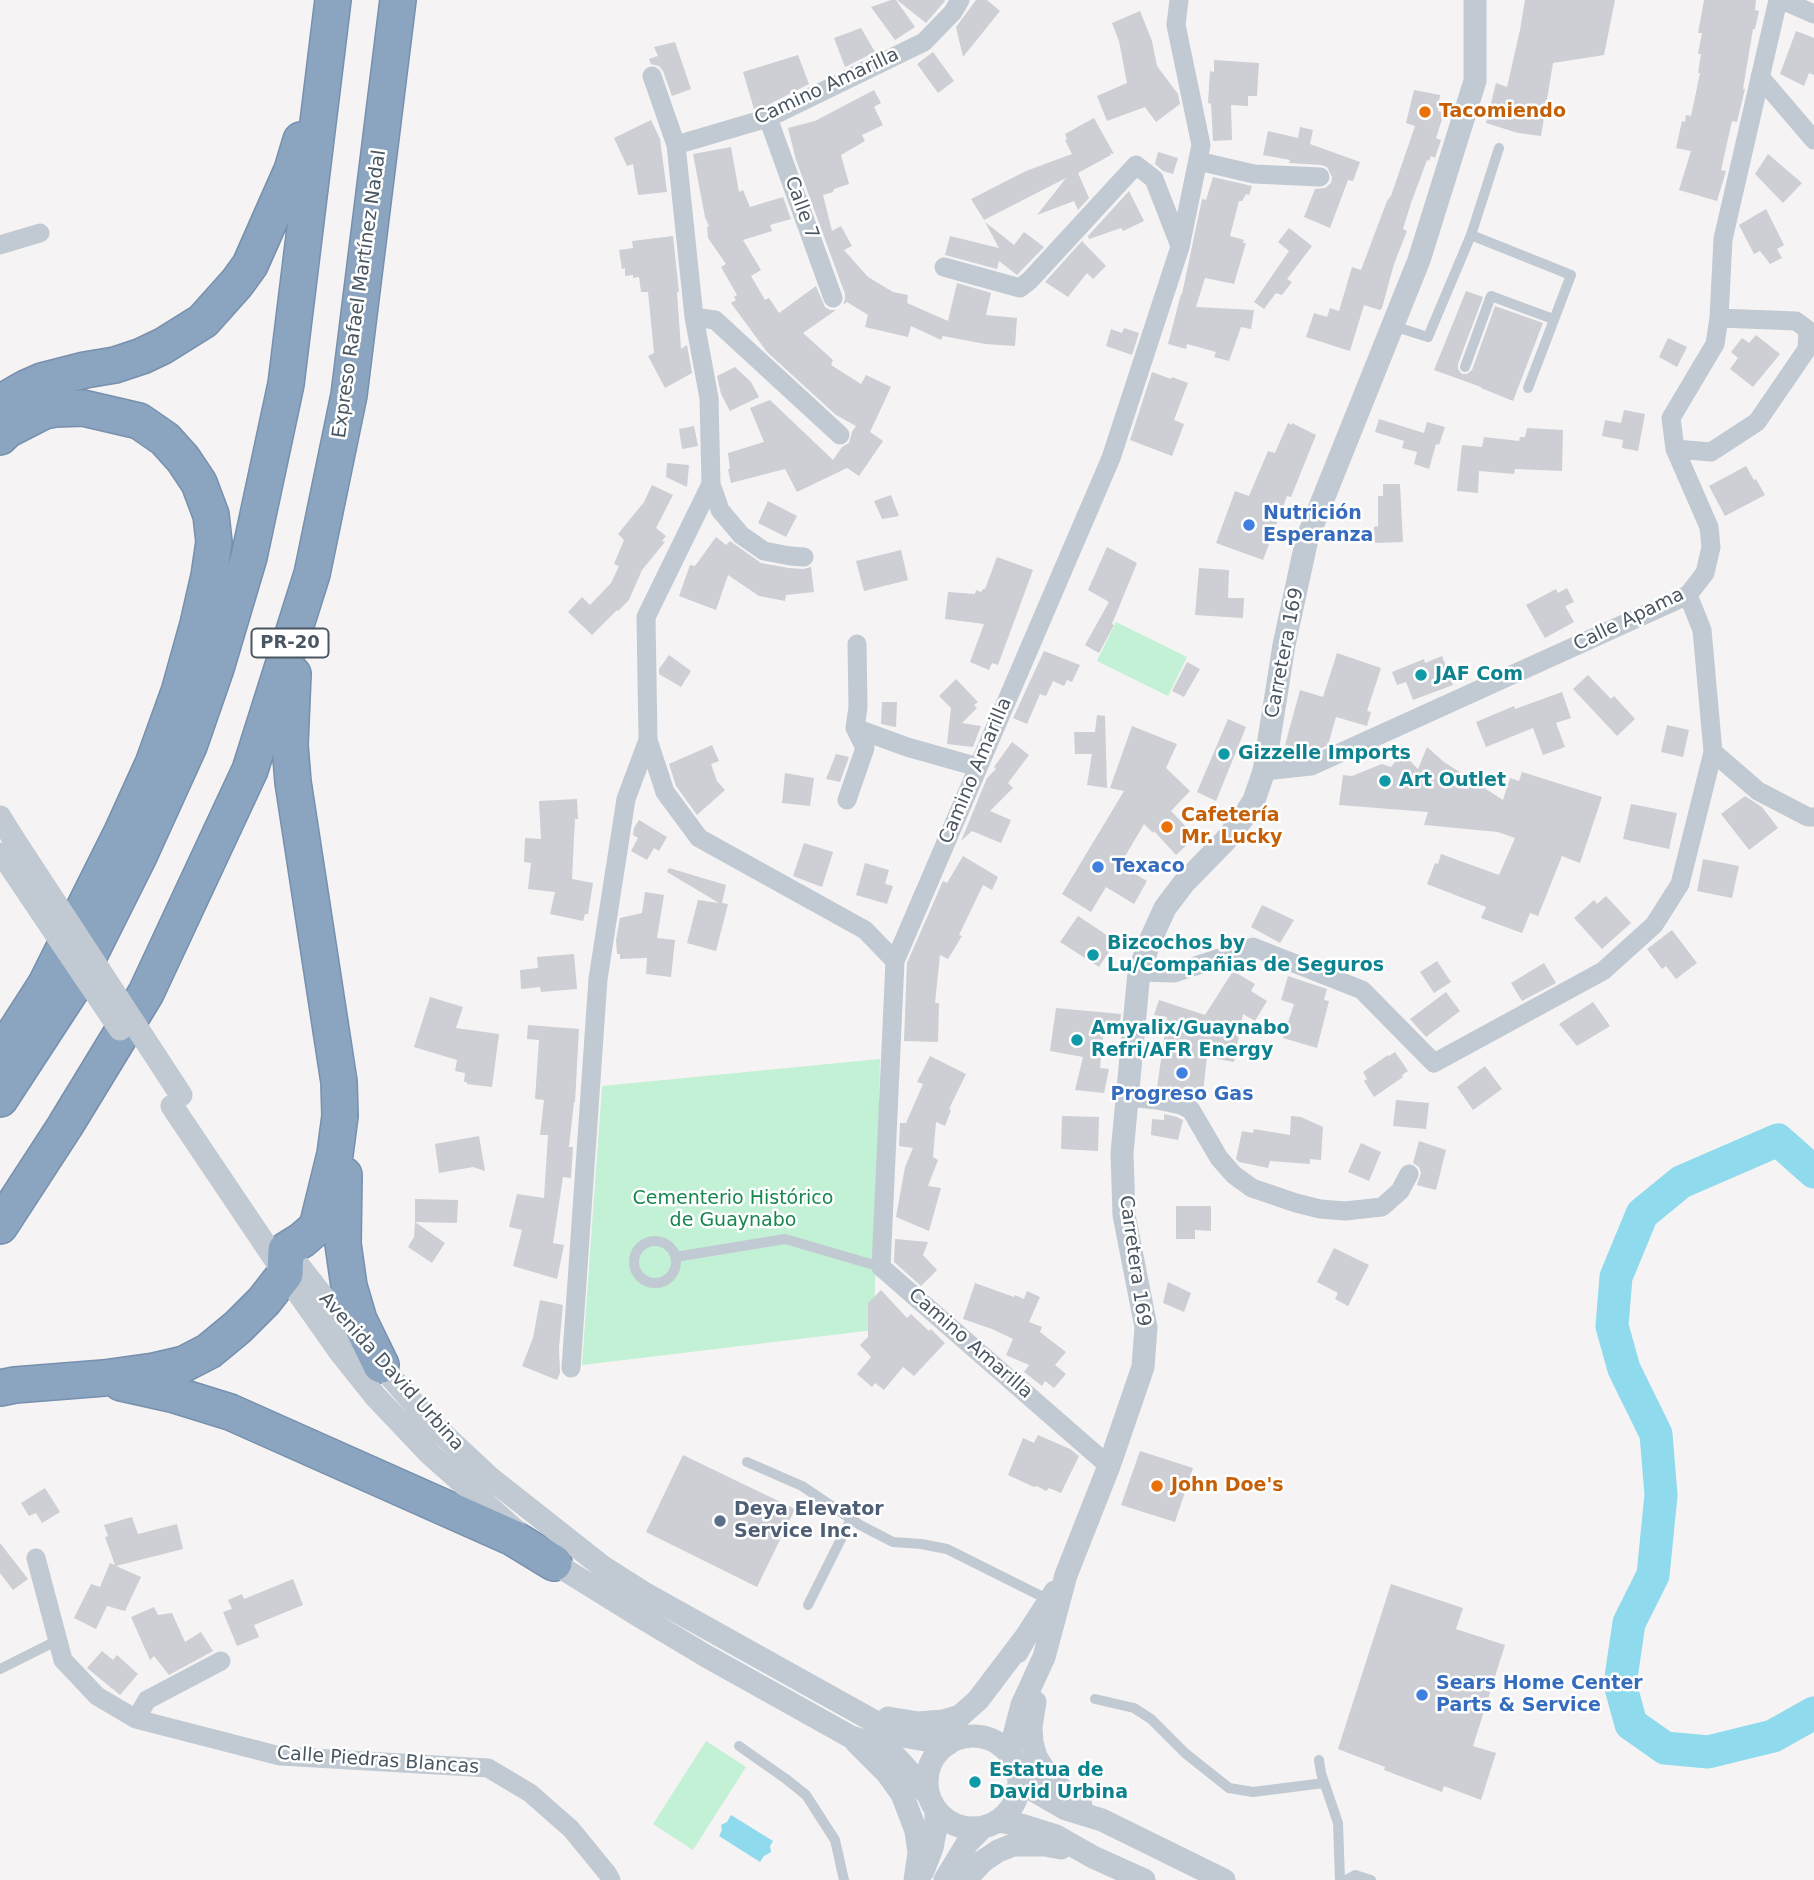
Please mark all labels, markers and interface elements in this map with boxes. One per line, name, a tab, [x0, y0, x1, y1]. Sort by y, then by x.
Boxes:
street label: Camino Amarilla	[751, 44, 903, 130]
place label: Tacomiendo	[1439, 101, 1566, 123]
marker: Tacomiendo	[1417, 104, 1433, 120]
street label: Expreso Rafael Martínez Nadal	[328, 148, 392, 440]
street label: Calle 7	[779, 173, 823, 243]
place label: Nutrición Esperanza	[1263, 503, 1373, 547]
marker: Nutrición Esperanza	[1241, 517, 1257, 533]
street label: Calle Apama	[1570, 583, 1688, 657]
street label: Carretera 169	[1261, 586, 1309, 720]
road number: PR-20	[252, 628, 328, 658]
place label: JAF Com	[1435, 664, 1523, 686]
marker: JAF Com	[1413, 667, 1429, 683]
street label: Camino Amarilla	[935, 694, 1017, 848]
place label: Gizzelle Imports	[1238, 743, 1411, 765]
marker: Gizzelle Imports	[1216, 746, 1232, 762]
place label: Art Outlet	[1399, 770, 1506, 792]
marker: Art Outlet	[1377, 773, 1393, 789]
place label: Cafetería Mr. Lucky	[1181, 805, 1282, 849]
marker: Cafetería Mr. Lucky	[1159, 819, 1175, 835]
place label: Texaco	[1112, 856, 1185, 878]
marker: Texaco	[1090, 859, 1106, 875]
place label: Bizcochos by Lu/Compañias de Seguros	[1107, 933, 1384, 977]
marker: Bizcochos by Lu/Compañias de Seguros	[1085, 947, 1101, 963]
place label: Amyalix/Guaynabo Refri/AFR Energy	[1091, 1018, 1290, 1062]
marker: Amyalix/Guaynabo Refri/AFR Energy	[1069, 1032, 1085, 1048]
marker: Progreso Gas	[1174, 1065, 1190, 1081]
place label: Progreso Gas	[1111, 1084, 1253, 1106]
park label: Cementerio Histórico de Guaynabo	[633, 1188, 833, 1232]
street label: Carretera 169	[1113, 1194, 1155, 1328]
street label: Camino Amarilla	[903, 1284, 1037, 1404]
street label: Avenida David Urbina	[314, 1288, 468, 1456]
place label: John Doe's	[1171, 1475, 1284, 1497]
marker: John Doe's	[1149, 1478, 1165, 1494]
place label: Deya Elevator Service Inc.	[734, 1499, 884, 1543]
marker: Deya Elevator Service Inc.	[712, 1513, 728, 1529]
place label: Sears Home Center Parts & Service	[1436, 1673, 1643, 1717]
marker: Sears Home Center Parts & Service	[1414, 1687, 1430, 1703]
street label: Calle Piedras Blancas	[276, 1743, 480, 1779]
place label: Estatua de David Urbina	[989, 1760, 1128, 1804]
marker: Estatua de David Urbina	[967, 1774, 983, 1790]

